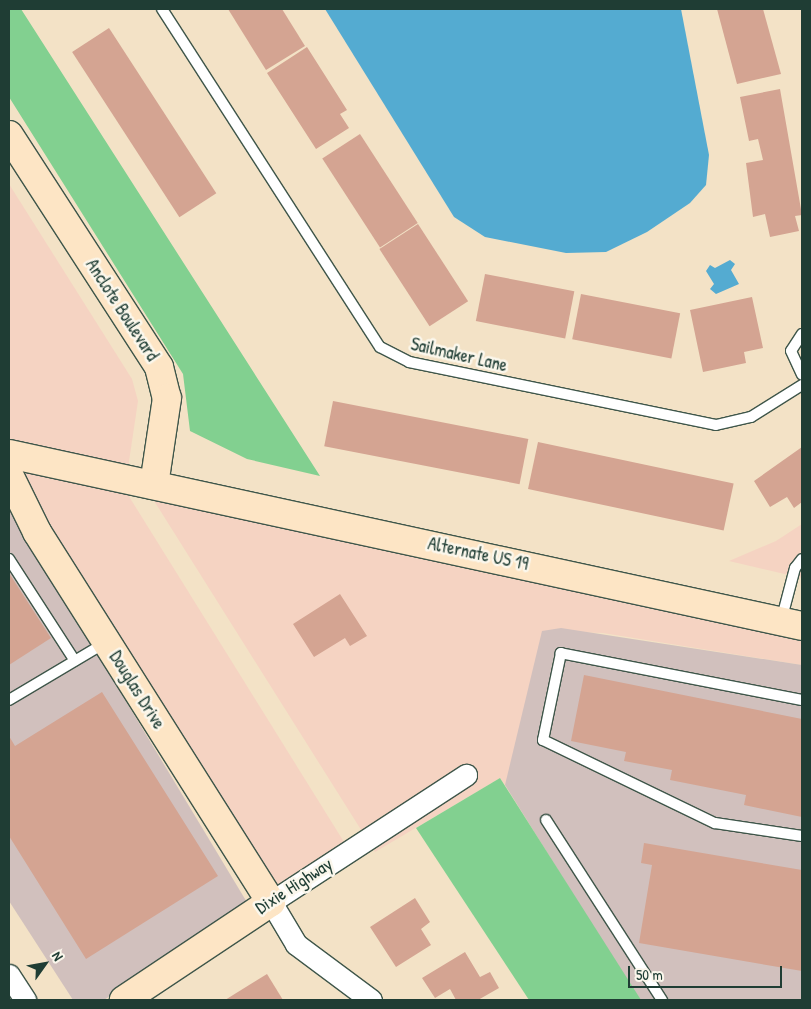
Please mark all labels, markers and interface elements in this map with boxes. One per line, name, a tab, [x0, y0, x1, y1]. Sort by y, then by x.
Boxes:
street label: Anclote Boulevard	[81, 255, 163, 365]
street label: Sailmaker Lane	[409, 333, 509, 377]
street label: Alternate US 19	[426, 533, 530, 575]
street label: Douglas Drive	[105, 647, 169, 733]
street label: Dixie Highway	[252, 853, 336, 919]
north arrow	[20, 939, 70, 989]
text: N	[48, 948, 68, 964]
scale bar	[631, 956, 785, 988]
text: 50 m	[636, 964, 663, 985]

